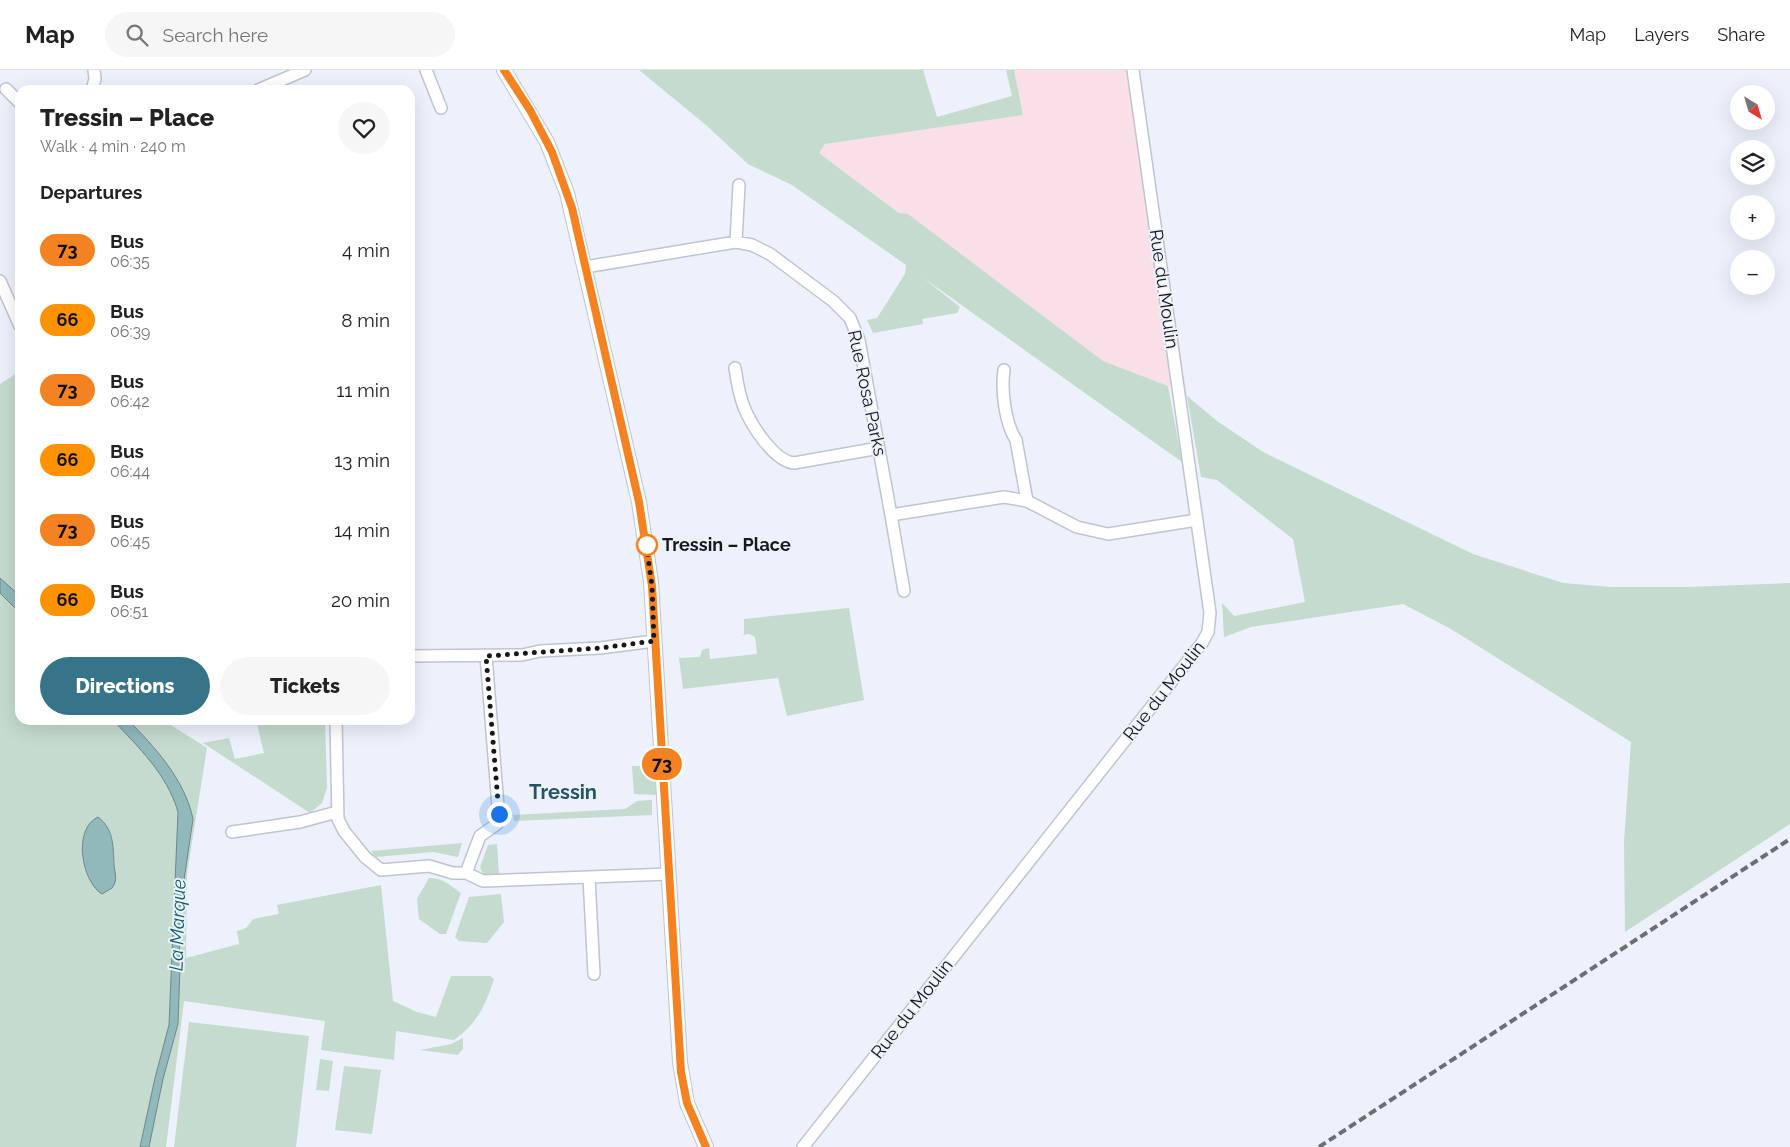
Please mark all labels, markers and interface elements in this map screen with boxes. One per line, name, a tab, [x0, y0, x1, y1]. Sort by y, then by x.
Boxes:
search box	[105, 12, 455, 57]
text: Map	[25, 20, 75, 49]
icon: search	[123, 21, 151, 49]
text: Search here	[163, 24, 268, 46]
text: Map	[1570, 24, 1606, 45]
text: Layers	[1634, 24, 1689, 45]
text: Share	[1717, 24, 1765, 45]
north arrow	[1730, 85, 1775, 130]
map controls	[1730, 85, 1775, 295]
button: heart	[338, 102, 390, 154]
text: Tressin – Place	[40, 103, 214, 132]
text: Walk · 4 min · 240 m	[40, 137, 186, 156]
button: layers	[1730, 140, 1775, 185]
text: Departures	[40, 181, 142, 203]
button: +	[1730, 195, 1775, 240]
street label: Rue du Moulin	[1146, 228, 1183, 350]
text: Bus	[110, 230, 144, 252]
text: 73	[57, 239, 78, 260]
text: 4 min	[342, 239, 390, 261]
button: −	[1730, 250, 1775, 295]
text: 06:35	[110, 252, 150, 271]
text: Bus	[110, 300, 144, 322]
text: 66	[57, 309, 78, 330]
text: 8 min	[341, 309, 390, 331]
text: 06:39	[110, 322, 150, 341]
street label: Rue Rosa Parks	[844, 328, 891, 458]
text: Bus	[110, 370, 144, 392]
text: 73	[57, 379, 78, 400]
text: 11 min	[336, 379, 390, 401]
text: 06:42	[110, 392, 150, 411]
text: Bus	[110, 440, 144, 462]
text: 66	[57, 449, 78, 470]
text: 13 min	[334, 449, 390, 471]
text: 06:44	[110, 462, 150, 481]
text: Bus	[110, 510, 144, 532]
text: 73	[57, 519, 78, 540]
text: 14 min	[334, 519, 390, 541]
text: 06:45	[110, 532, 150, 551]
marker: Tressin – Place	[636, 534, 658, 556]
place label: Tressin – Place	[662, 534, 791, 555]
text: Bus	[110, 580, 144, 602]
text: 66	[57, 589, 78, 610]
text: 20 min	[331, 589, 390, 611]
text: 06:51	[110, 602, 148, 621]
street label: Rue du Moulin	[1118, 637, 1209, 745]
button: Directions	[40, 657, 210, 715]
button: Tickets	[220, 657, 390, 715]
line badge: 73	[640, 748, 684, 780]
text: 73	[652, 753, 672, 774]
district label: Tressin	[529, 780, 597, 804]
your location	[487, 802, 512, 827]
water label: La Marque	[164, 879, 190, 971]
street label: Rue du Moulin	[866, 955, 957, 1063]

